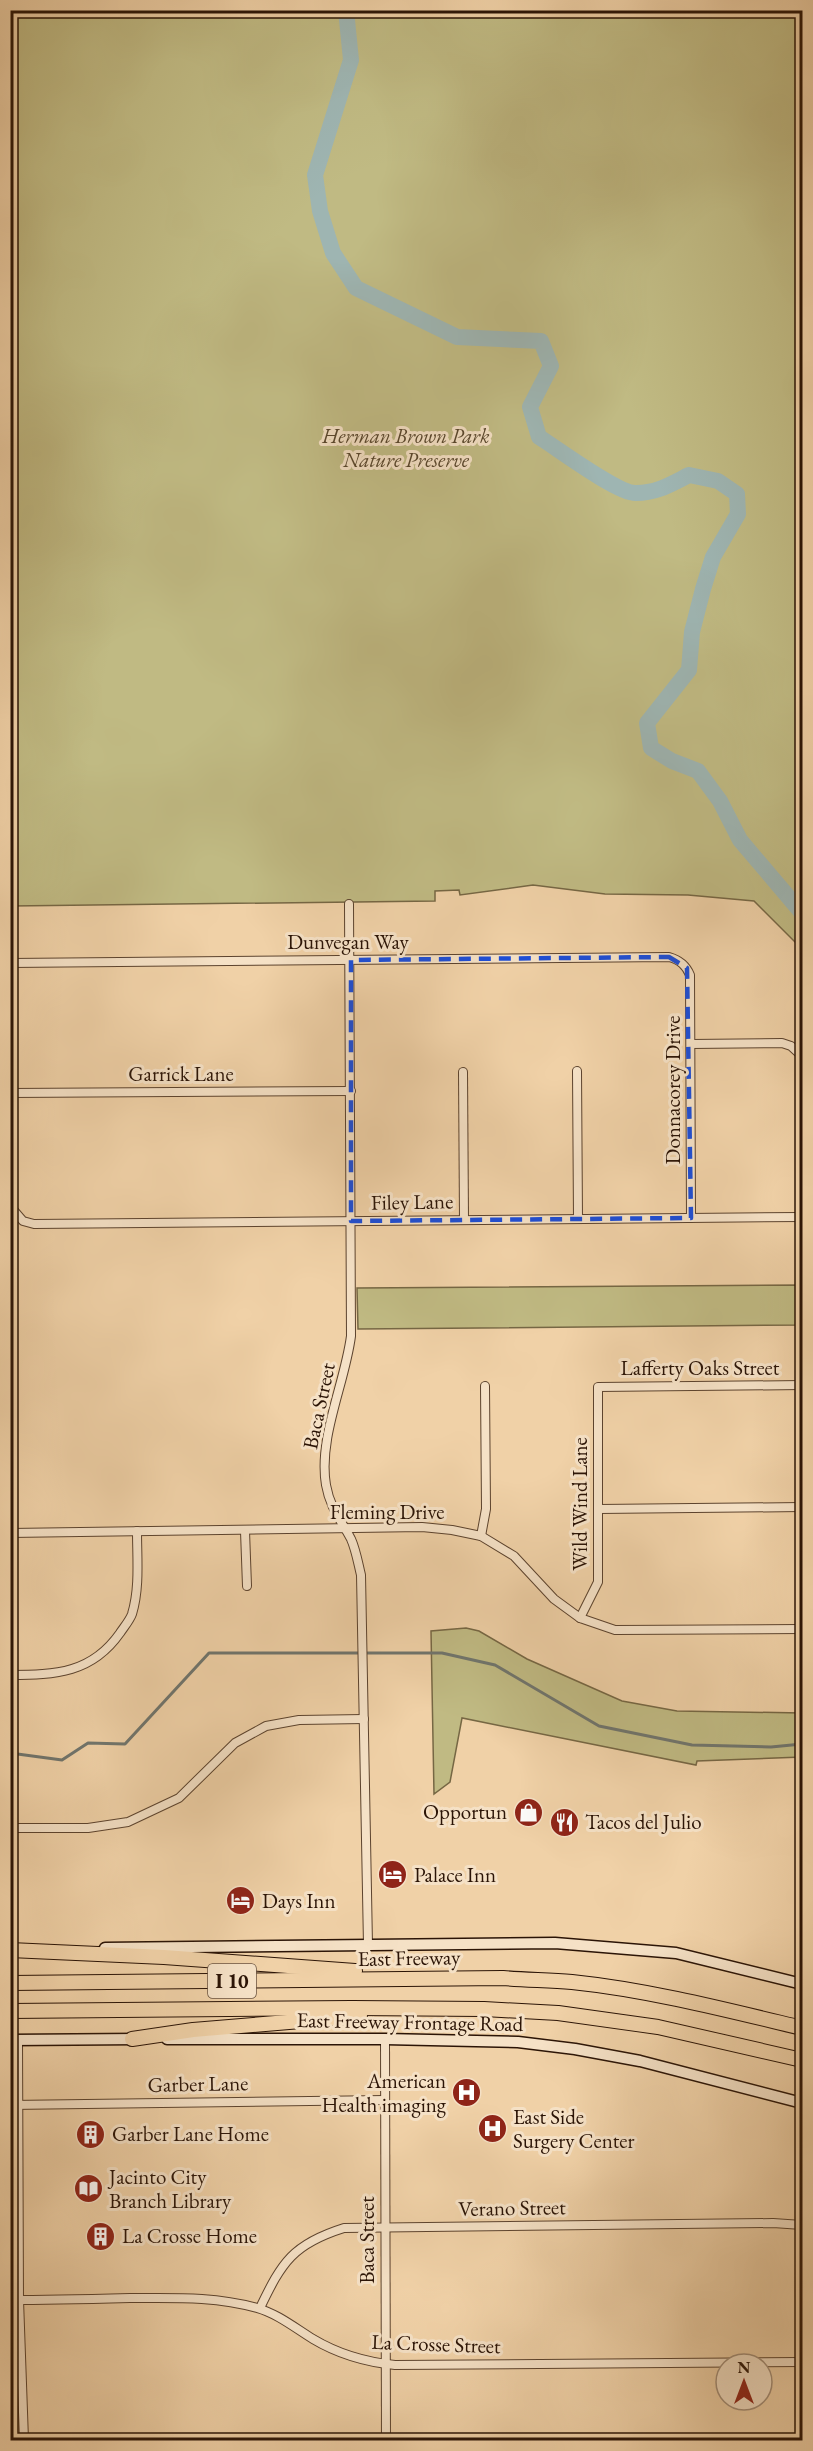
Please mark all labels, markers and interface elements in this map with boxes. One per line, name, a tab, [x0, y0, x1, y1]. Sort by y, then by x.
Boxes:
park label: Herman Brown Park Nature Preserve	[321, 422, 490, 473]
street label: Dunvegan Way	[287, 928, 410, 955]
street label: Donnacorey Drive	[659, 1016, 686, 1164]
street label: Garrick Lane	[128, 1060, 234, 1087]
street label: Filey Lane	[371, 1187, 453, 1216]
street label: Lafferty Oaks Street	[621, 1354, 780, 1381]
street label: Baca Street	[296, 1360, 341, 1452]
street label: Wild Wind Lane	[566, 1437, 593, 1571]
street label: Fleming Drive	[330, 1498, 444, 1525]
shop icon: Opportun	[512, 1796, 544, 1828]
place label: Opportun	[423, 1798, 507, 1825]
restaurant icon: Tacos del Julio	[548, 1806, 580, 1838]
place label: Tacos del Julio	[585, 1808, 702, 1835]
hotel icon: Palace Inn	[377, 1859, 409, 1891]
place label: Palace Inn	[414, 1861, 496, 1888]
hotel icon: Days Inn	[225, 1885, 257, 1917]
place label: Days Inn	[262, 1887, 336, 1914]
street label: East Freeway	[357, 1943, 461, 1972]
road number: I 10	[208, 1964, 256, 1998]
street label: East Freeway Frontage Road	[297, 2006, 524, 2037]
place label: American Health imaging	[321, 2067, 447, 2118]
street label: Garber Lane	[147, 2069, 249, 2098]
hospital icon: American Health imaging	[451, 2077, 483, 2109]
place label: East Side Surgery Center	[513, 2103, 635, 2154]
hospital icon: East Side Surgery Center	[476, 2113, 508, 2145]
building icon: Garber Lane Home	[75, 2118, 107, 2150]
place label: Garber Lane Home	[112, 2120, 269, 2147]
place label: Jacinto City Branch Library	[107, 2163, 232, 2214]
library icon: Jacinto City Branch Library	[72, 2173, 104, 2205]
street label: Verano Street	[458, 2193, 566, 2222]
street label: Baca Street	[353, 2196, 380, 2284]
building icon: La Crosse Home	[85, 2220, 117, 2252]
place label: La Crosse Home	[122, 2222, 257, 2249]
street label: La Crosse Street	[371, 2328, 501, 2359]
north arrow	[714, 2352, 774, 2412]
text: N	[738, 2357, 751, 2378]

